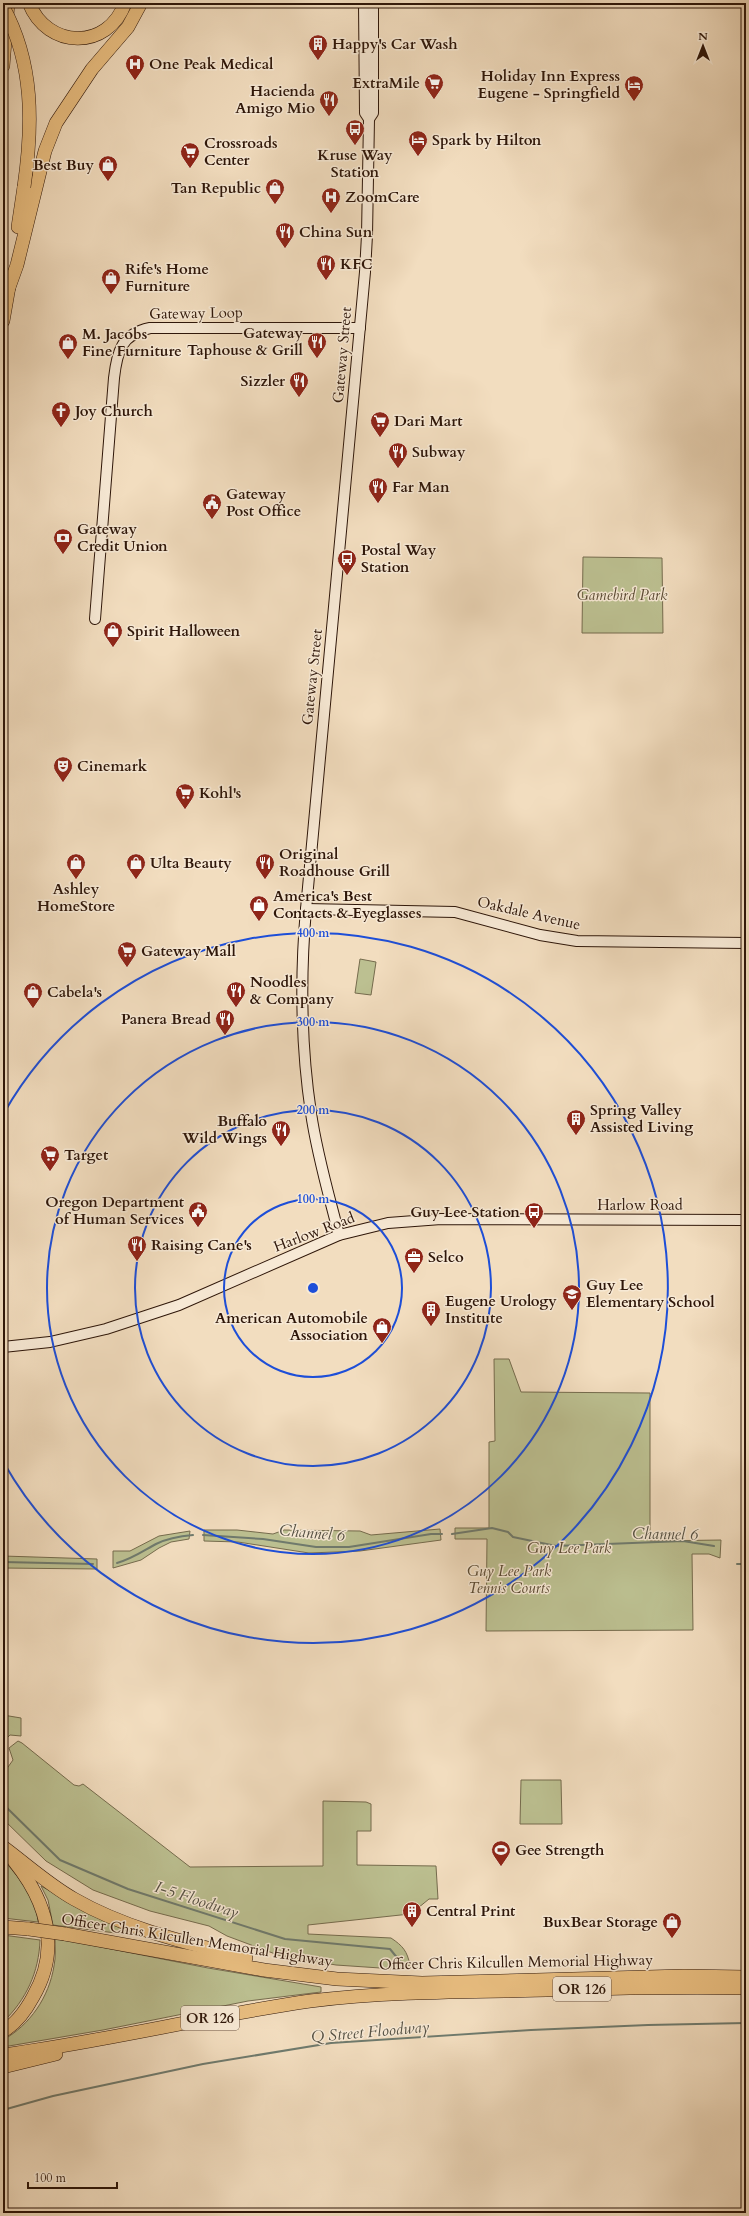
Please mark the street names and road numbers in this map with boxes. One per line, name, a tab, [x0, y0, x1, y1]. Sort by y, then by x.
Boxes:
street label: Gateway Loop	[149, 302, 243, 324]
street label: Gateway Street	[328, 306, 356, 404]
street label: Gateway Street	[297, 628, 327, 726]
street label: Oakdale Avenue	[475, 891, 583, 935]
street label: Harlow Road	[597, 1195, 683, 1215]
street label: Harlow Road	[271, 1207, 357, 1257]
street label: Officer Chris Kilcullen Memorial Highway	[60, 1909, 334, 1971]
street label: Officer Chris Kilcullen Memorial Highway	[379, 1950, 653, 1974]
road number: OR 126	[553, 1977, 611, 2001]
road number: OR 126	[181, 2006, 239, 2030]

